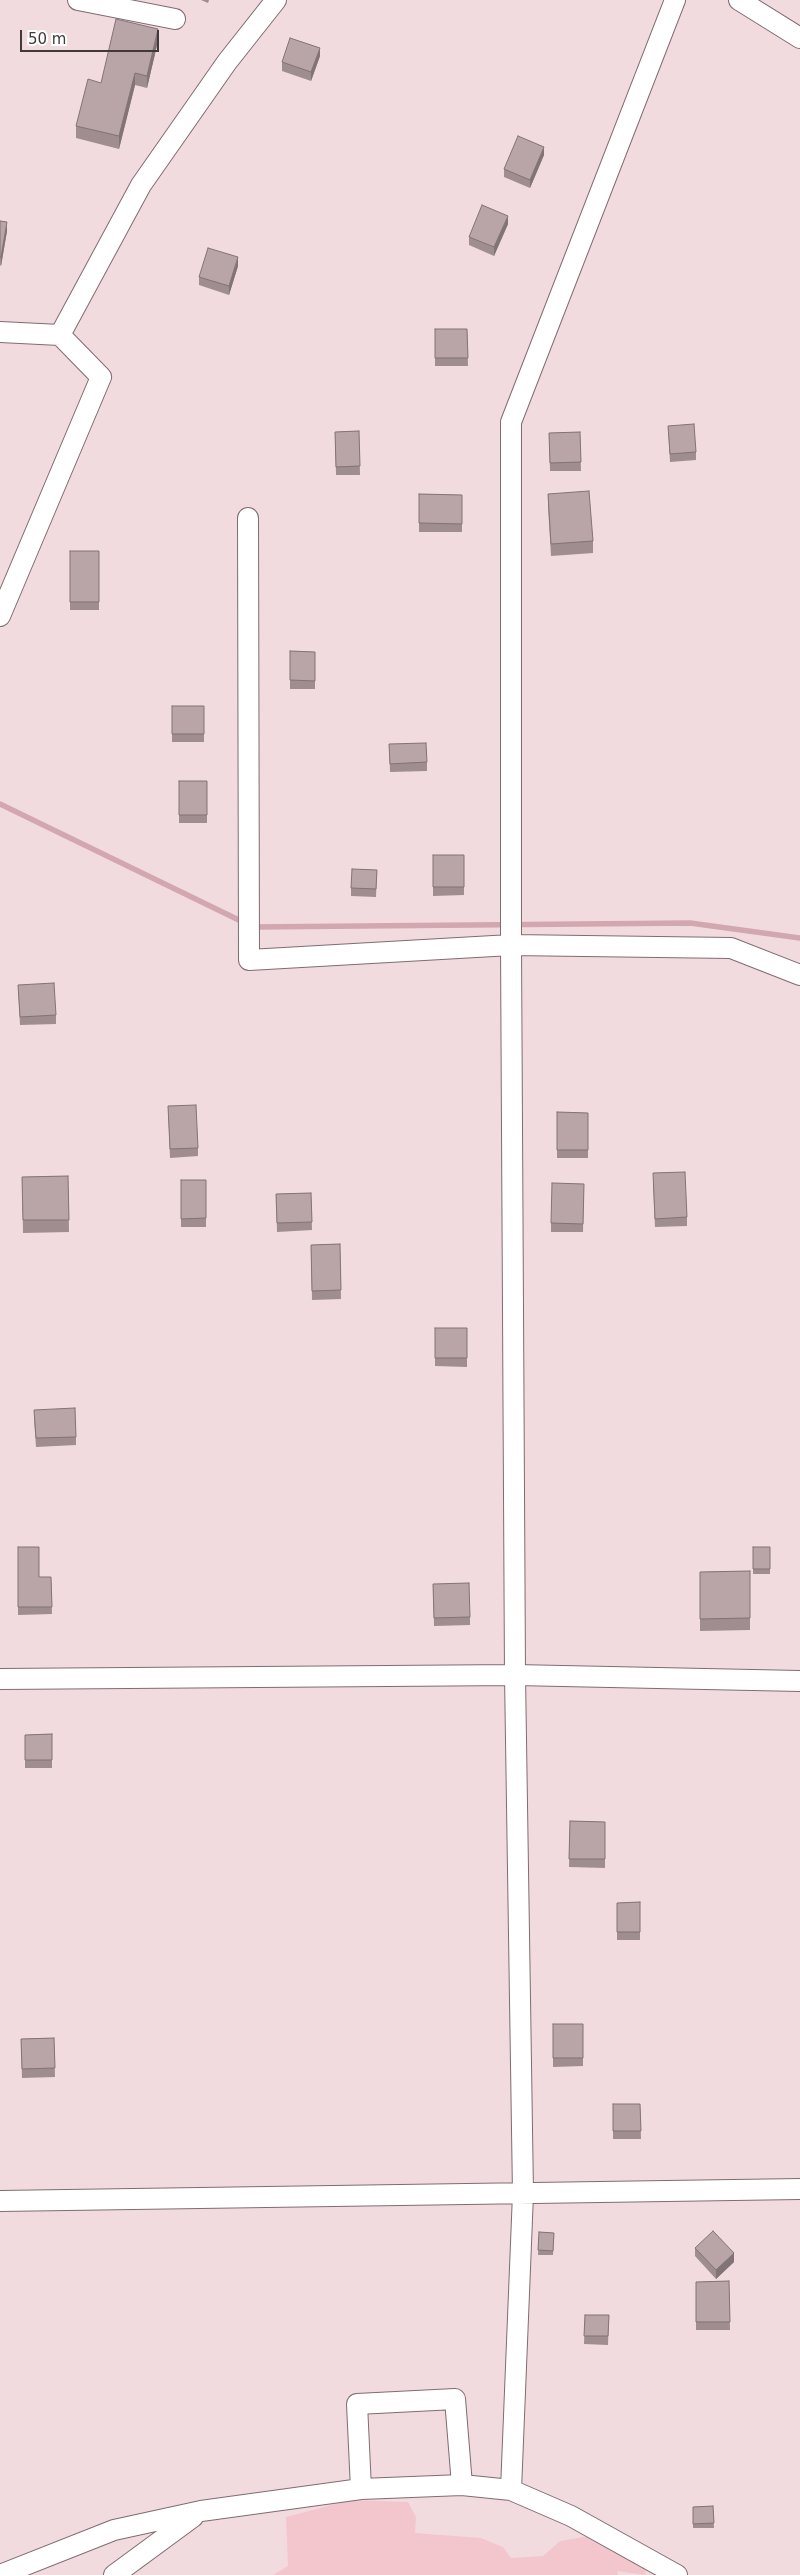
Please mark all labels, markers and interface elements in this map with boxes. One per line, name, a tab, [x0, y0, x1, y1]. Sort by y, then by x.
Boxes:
scale bar	[22, 20, 161, 52]
text: 50 m	[28, 30, 66, 48]

